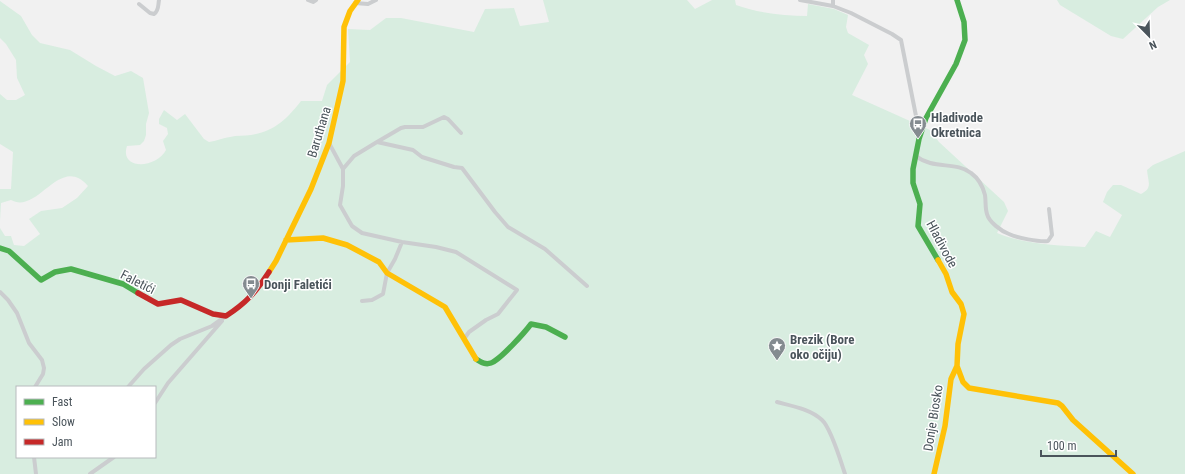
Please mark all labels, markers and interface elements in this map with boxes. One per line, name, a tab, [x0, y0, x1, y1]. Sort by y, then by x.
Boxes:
north arrow	[1129, 16, 1169, 56]
text: N	[1147, 37, 1158, 52]
street label: Baruthana	[304, 105, 334, 159]
place label: Hladivode Okretnica	[931, 110, 983, 140]
bus stop icon: Hladivode Okretnica	[908, 114, 928, 139]
street label: Hladivode	[923, 218, 961, 270]
street label: Faletići	[118, 267, 158, 297]
bus stop icon: Donji Faletići	[241, 274, 261, 299]
place label: Donji Faletići	[264, 277, 332, 292]
place label: Brezik (Bore oko očiju)	[790, 332, 854, 362]
place icon: Brezik (Bore oko očiju)	[767, 336, 787, 361]
street label: Donje Biosko	[920, 384, 946, 452]
legend	[16, 386, 156, 458]
text: Fast	[52, 395, 73, 409]
text: Slow	[52, 415, 75, 429]
scale bar	[1041, 432, 1116, 458]
text: Jam	[52, 435, 73, 449]
text: 100 m	[1047, 439, 1077, 453]

